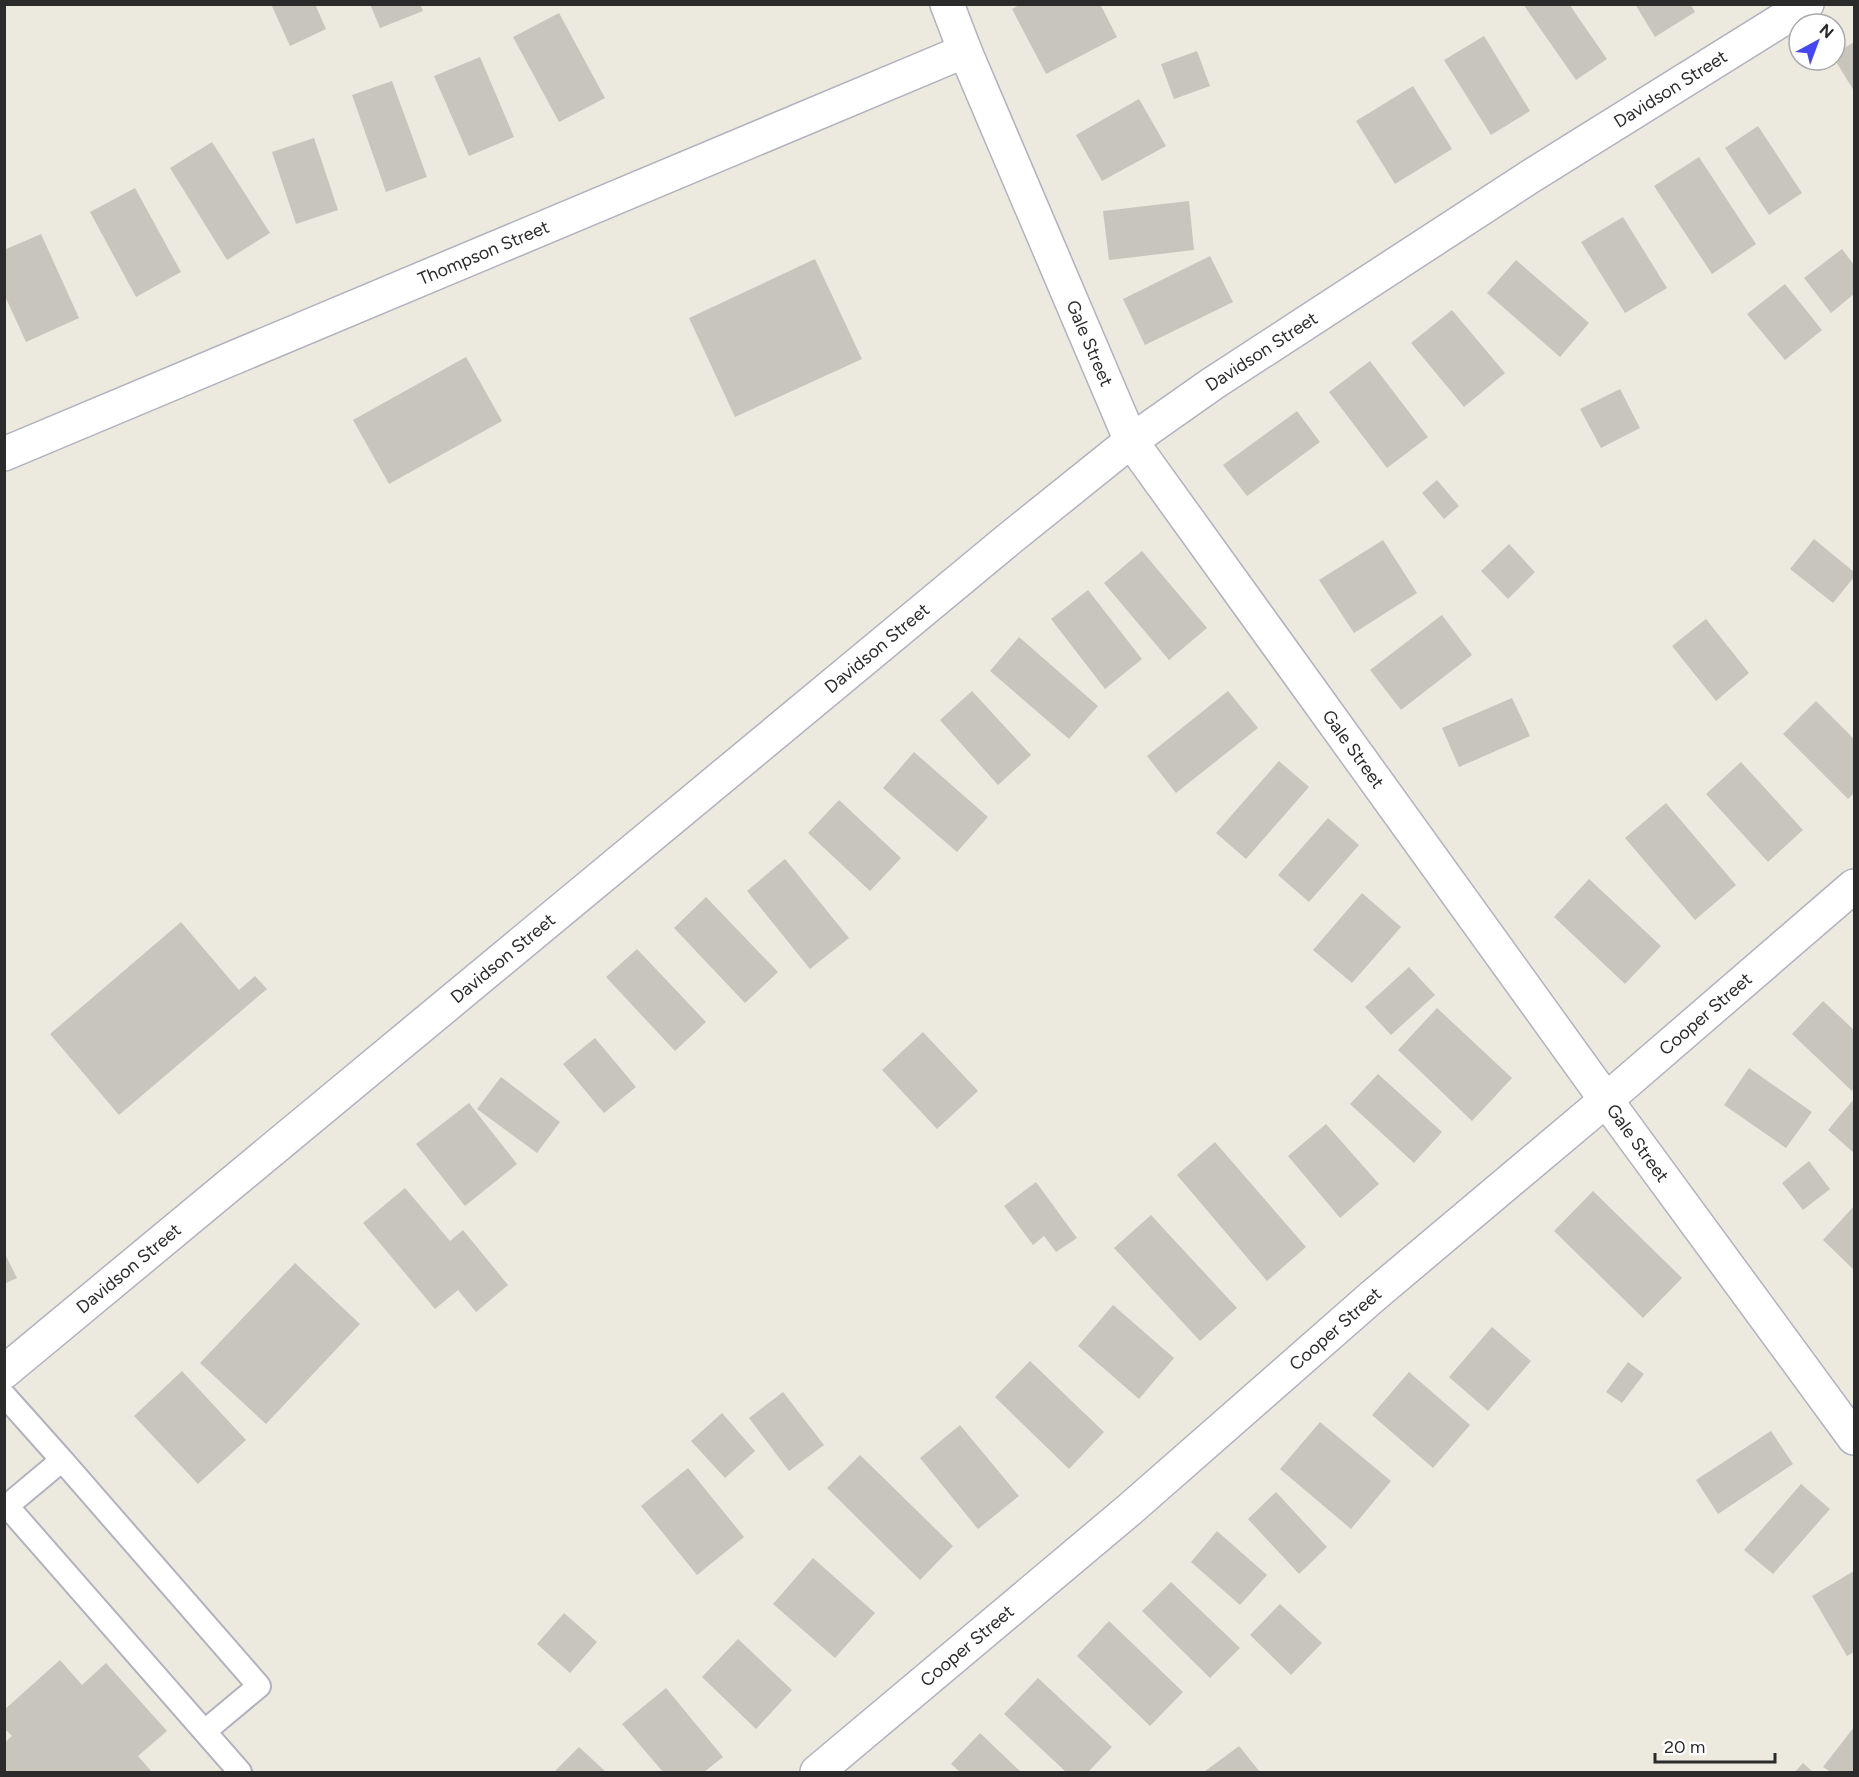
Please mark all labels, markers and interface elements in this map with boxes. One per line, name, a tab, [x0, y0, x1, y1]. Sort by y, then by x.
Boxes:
north arrow	[1787, 12, 1847, 72]
text: N	[1816, 20, 1837, 42]
street label: Davidson Street	[1610, 45, 1731, 133]
street label: Thompson Street	[415, 216, 553, 290]
street label: Gale Street	[1061, 297, 1118, 390]
street label: Davidson Street	[1201, 307, 1322, 396]
street label: Davidson Street	[820, 598, 934, 698]
street label: Gale Street	[1317, 706, 1389, 793]
street label: Davidson Street	[446, 909, 560, 1008]
street label: Cooper Street	[1655, 968, 1757, 1060]
street label: Gale Street	[1602, 1100, 1674, 1187]
street label: Davidson Street	[72, 1219, 186, 1318]
street label: Cooper Street	[1285, 1283, 1386, 1375]
street label: Cooper Street	[916, 1600, 1018, 1691]
scale bar	[1655, 1726, 1775, 1764]
text: 20 m	[1664, 1736, 1705, 1758]

